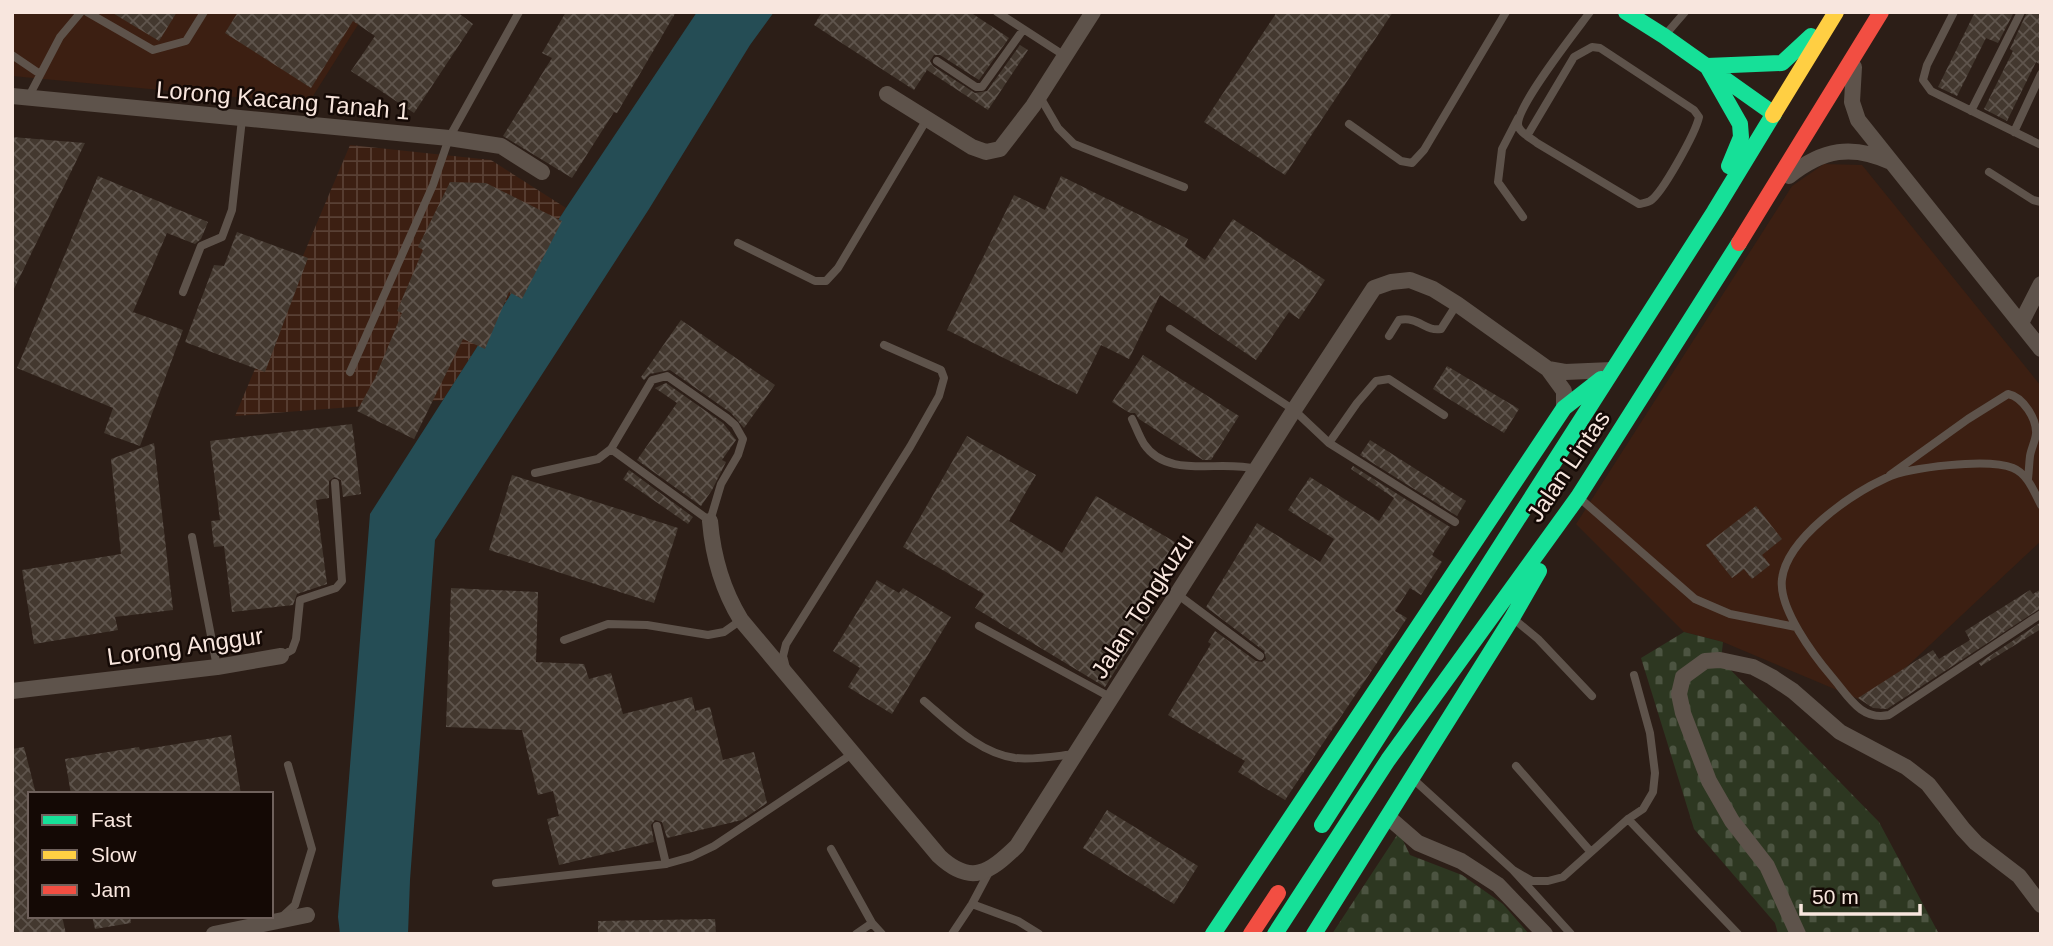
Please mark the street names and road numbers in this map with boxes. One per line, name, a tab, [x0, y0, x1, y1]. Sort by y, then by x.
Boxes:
street label: Lorong Kacang Tanah 1	[155, 75, 411, 125]
street label: Jalan Lintas	[1521, 405, 1615, 527]
street label: Jalan Tongkuzu	[1085, 529, 1199, 683]
street label: Lorong Anggur	[105, 622, 265, 670]

